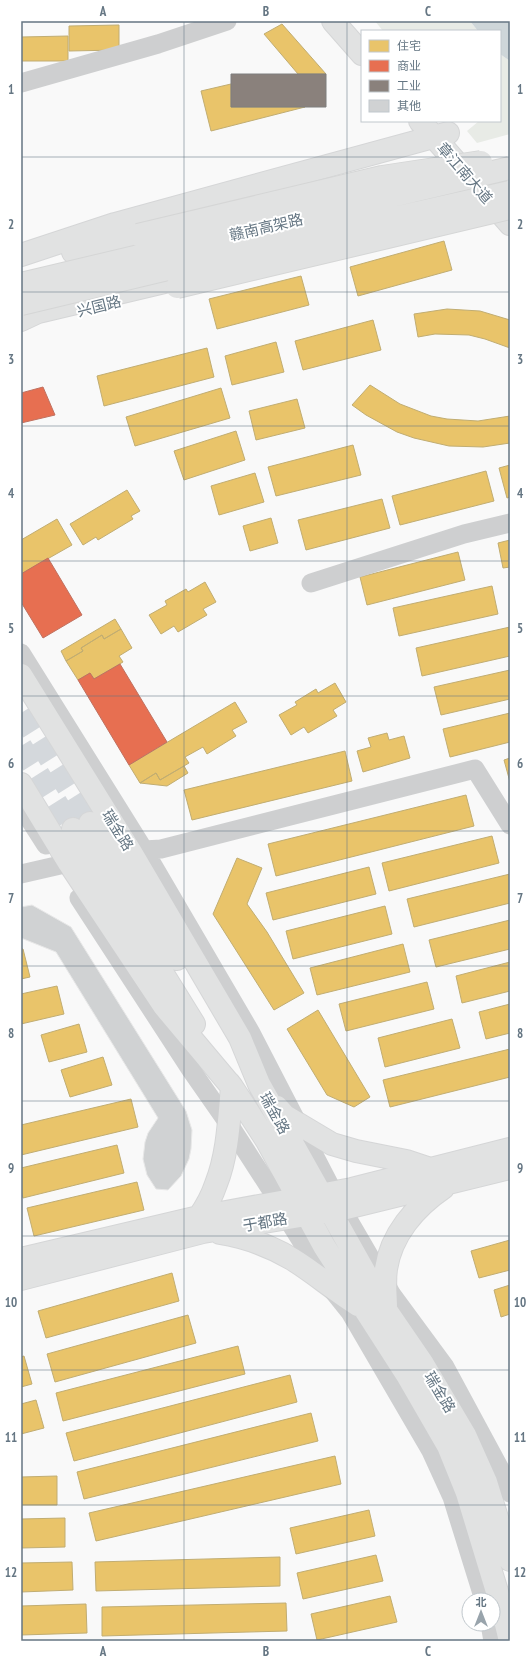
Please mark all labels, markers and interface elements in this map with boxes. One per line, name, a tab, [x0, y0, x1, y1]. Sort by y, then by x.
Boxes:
text: A	[99, 3, 107, 20]
text: B	[263, 3, 269, 20]
text: C	[425, 3, 431, 20]
legend	[361, 30, 501, 122]
text: 住宅	[397, 38, 421, 53]
text: 商业	[397, 58, 421, 73]
text: 工业	[397, 78, 421, 93]
text: 1	[8, 81, 14, 98]
text: 1	[517, 81, 523, 98]
text: 其他	[397, 98, 421, 113]
street label: 章江南大道	[433, 138, 497, 208]
street label: 赣南高架路	[227, 209, 305, 245]
text: 2	[8, 216, 14, 233]
text: 2	[517, 216, 523, 233]
street label: 兴国路	[75, 291, 123, 321]
text: 3	[8, 351, 14, 368]
text: 3	[517, 351, 523, 368]
text: 4	[8, 485, 15, 502]
text: 4	[517, 485, 524, 502]
text: 5	[8, 620, 14, 637]
text: 5	[517, 620, 523, 637]
text: 6	[8, 755, 14, 772]
text: 6	[517, 755, 523, 772]
street label: 瑞金路	[98, 806, 138, 854]
text: 7	[8, 890, 14, 907]
text: 7	[517, 890, 523, 907]
text: 8	[8, 1025, 14, 1042]
text: 8	[517, 1025, 523, 1042]
street label: 瑞金路	[256, 1089, 294, 1137]
text: 9	[8, 1160, 14, 1177]
text: 9	[517, 1160, 523, 1177]
street label: 于都路	[241, 1209, 289, 1235]
text: 10	[5, 1294, 17, 1311]
text: 10	[514, 1294, 526, 1311]
street label: 瑞金路	[420, 1368, 460, 1416]
text: 11	[5, 1429, 17, 1446]
text: 11	[514, 1429, 526, 1446]
text: 12	[5, 1564, 17, 1581]
text: 12	[514, 1564, 526, 1581]
north arrow	[461, 1592, 501, 1632]
text: 北	[476, 1595, 487, 1609]
text: A	[99, 1643, 107, 1660]
text: B	[263, 1643, 269, 1660]
text: C	[425, 1643, 431, 1660]

